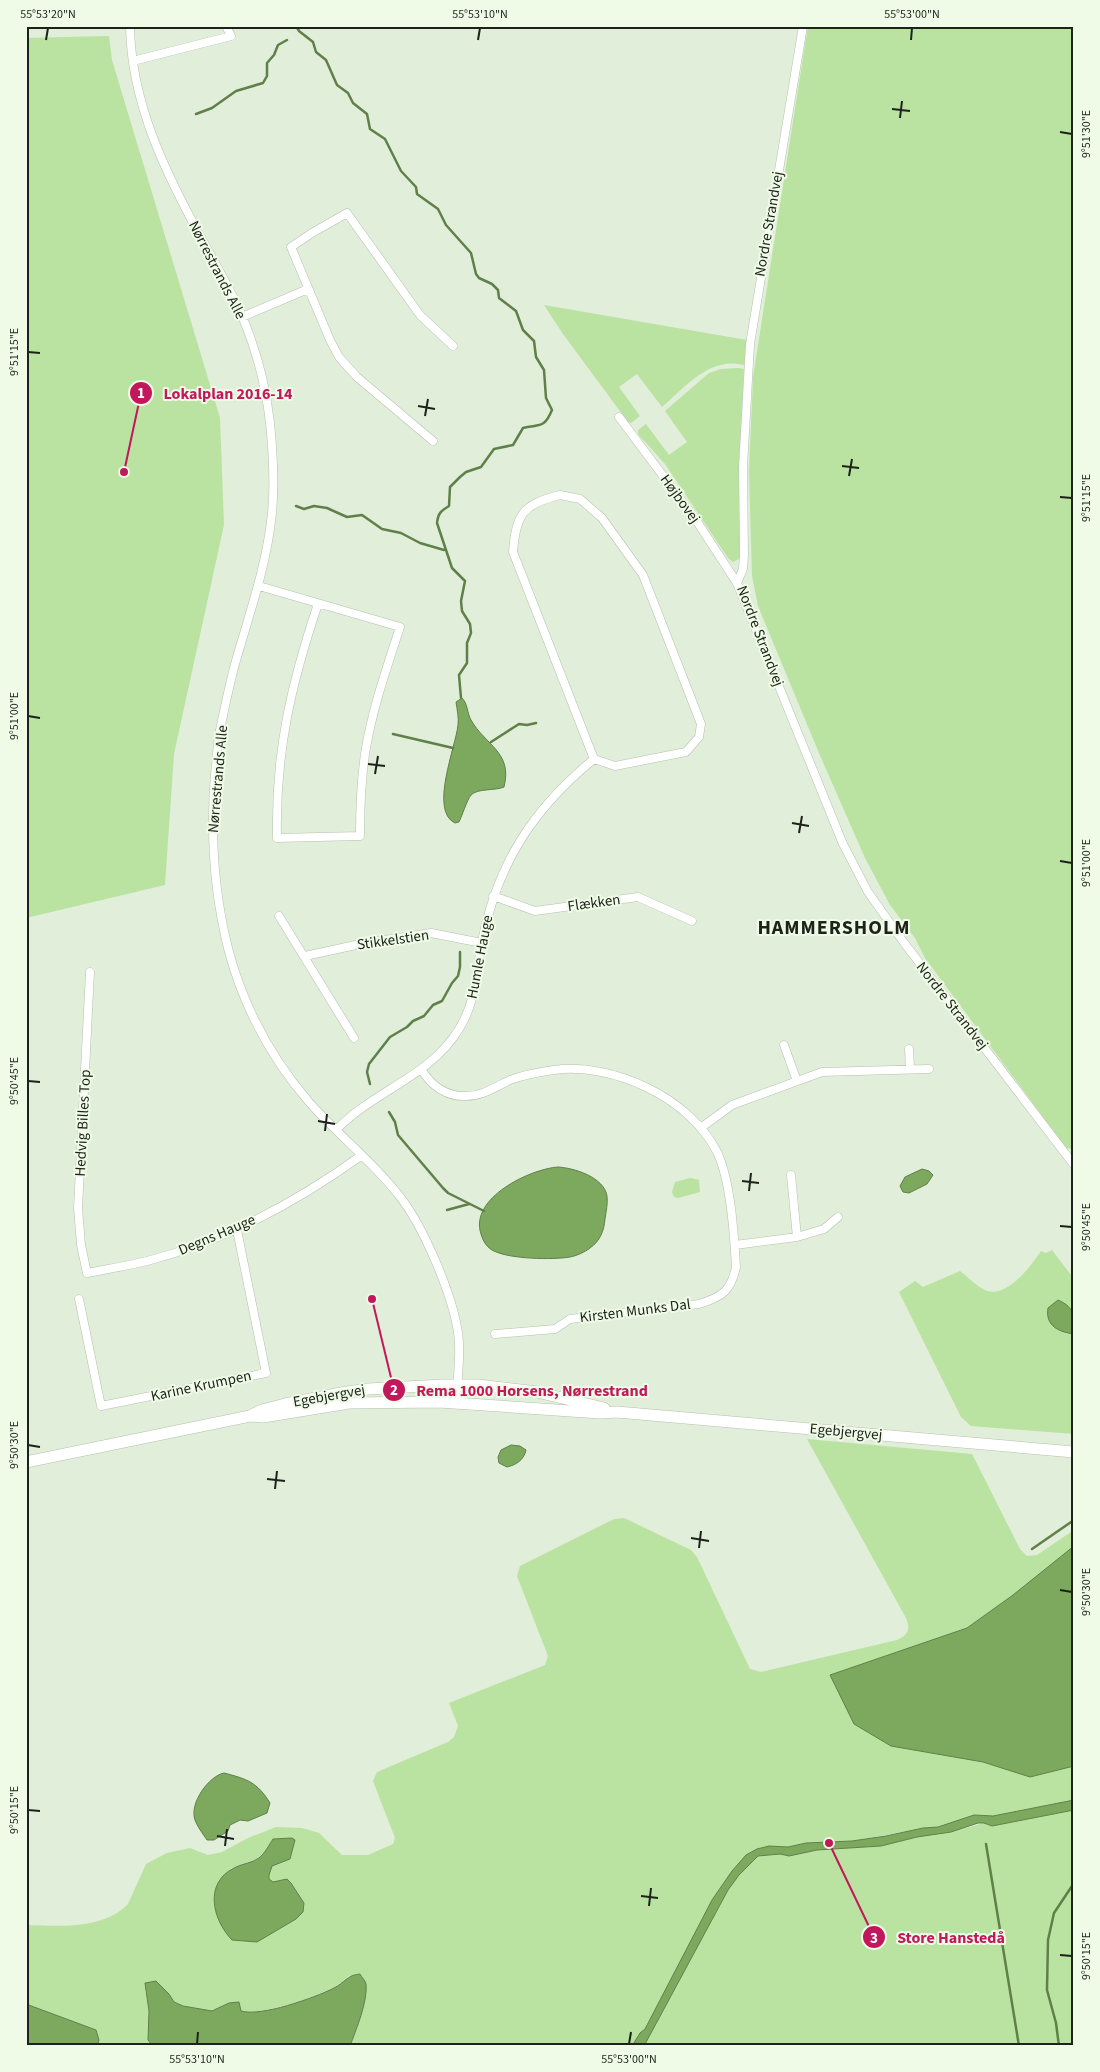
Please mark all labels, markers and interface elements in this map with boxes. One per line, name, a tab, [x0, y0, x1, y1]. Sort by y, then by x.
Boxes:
text: 55°53'20"N	[20, 6, 76, 23]
text: 55°53'10"N	[452, 6, 508, 23]
text: 55°53'00"N	[884, 6, 940, 23]
text: 9°51'30"E	[1078, 110, 1095, 158]
street label: Nordre Strandvej	[749, 170, 789, 278]
street label: Nørrestrands Alle	[183, 217, 251, 323]
text: 9°51'15"E	[6, 328, 23, 376]
callout: Lokalplan 2016-14	[128, 377, 302, 408]
text: 1	[137, 383, 145, 404]
text: Lokalplan 2016-14	[163, 383, 293, 405]
street label: Højbovej	[655, 470, 705, 528]
text: 9°51'15"E	[1078, 474, 1095, 522]
street label: Nordre Strandvej	[731, 583, 789, 689]
text: 9°51'00"E	[6, 692, 23, 740]
street label: Nørrestrands Alle	[203, 724, 233, 834]
text: 9°51'00"E	[1078, 839, 1095, 887]
street label: Flækken	[566, 889, 622, 917]
street label: Humle Hauge	[462, 913, 498, 1001]
district label: HAMMERSHOLM	[757, 914, 911, 942]
street label: Stikkelstien	[356, 925, 430, 955]
street label: Nordre Strandvej	[911, 958, 993, 1054]
text: 9°50'45"E	[6, 1057, 23, 1105]
street label: Hedvig Billes Top	[70, 1069, 96, 1177]
text: 9°50'45"E	[1078, 1203, 1095, 1251]
street label: Degns Hauge	[175, 1209, 259, 1261]
street label: Kirsten Munks Dal	[578, 1294, 692, 1328]
street label: Karine Krumpen	[149, 1365, 253, 1407]
callout: Rema 1000 Horsens, Nørrestrand	[382, 1375, 658, 1406]
street label: Egebjergvej	[291, 1379, 367, 1413]
text: 2	[390, 1380, 398, 1401]
text: Rema 1000 Horsens, Nørrestrand	[416, 1380, 648, 1402]
street label: Egebjergvej	[809, 1418, 883, 1446]
text: 9°50'30"E	[6, 1421, 23, 1469]
text: 9°50'30"E	[1078, 1568, 1095, 1616]
text: 9°50'15"E	[6, 1786, 23, 1834]
callout: Store Hanstedå	[862, 1922, 1014, 1953]
text: Store Hanstedå	[897, 1927, 1005, 1949]
text: 3	[870, 1928, 878, 1949]
text: 9°50'15"E	[1078, 1932, 1095, 1980]
text: 55°53'10"N	[169, 2051, 225, 2068]
text: 55°53'00"N	[601, 2051, 657, 2068]

